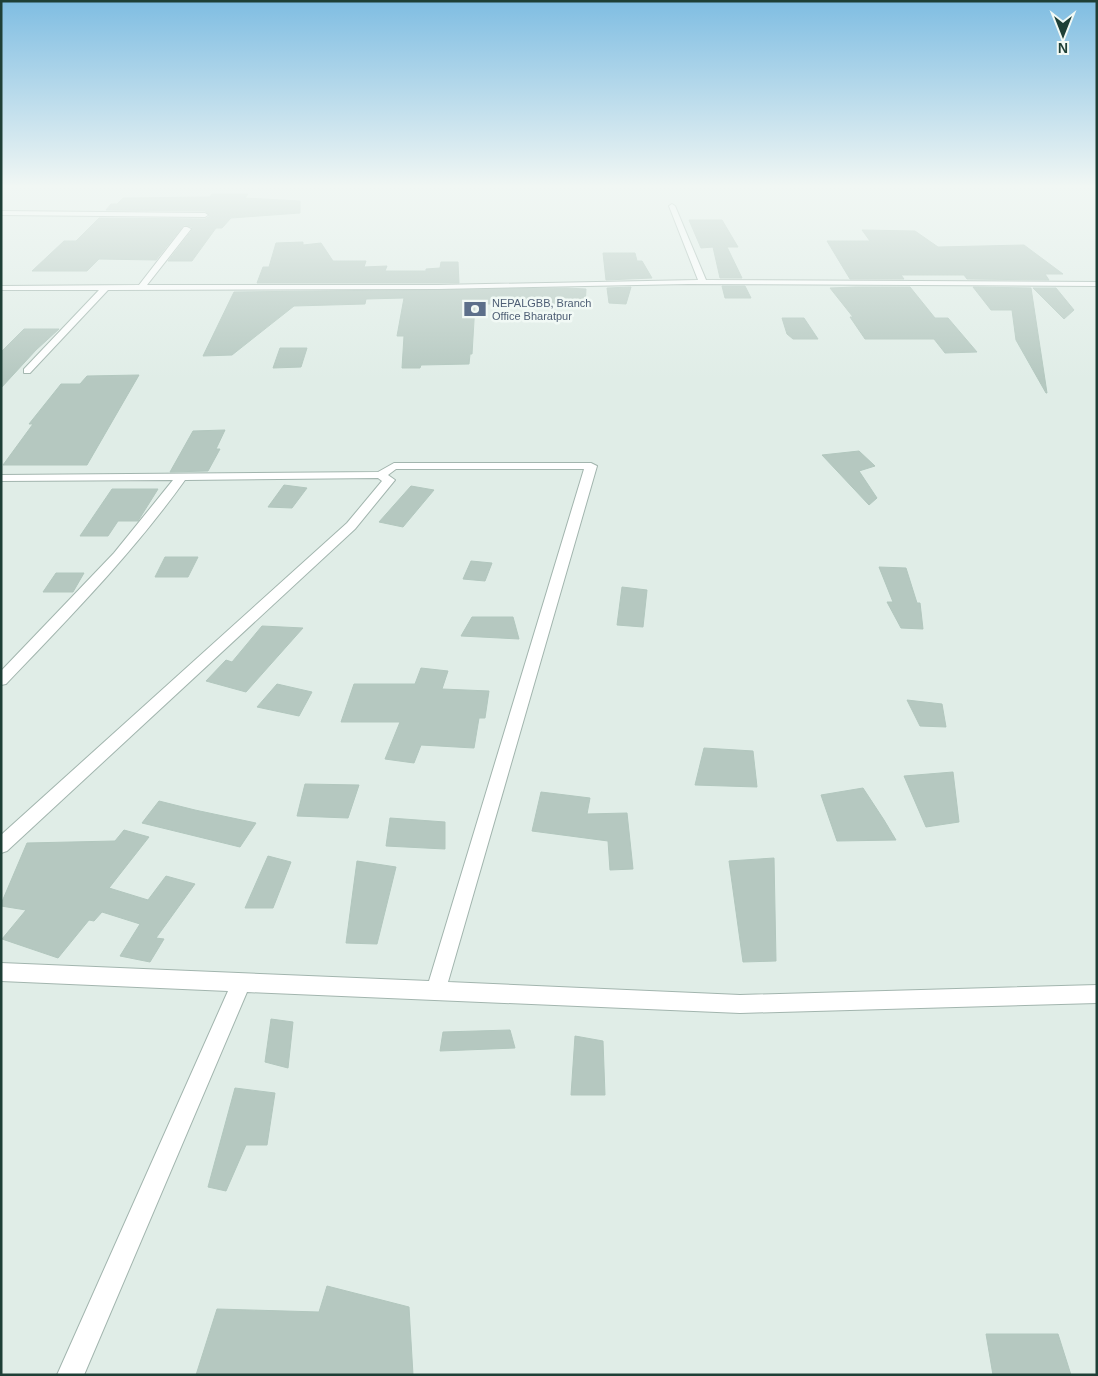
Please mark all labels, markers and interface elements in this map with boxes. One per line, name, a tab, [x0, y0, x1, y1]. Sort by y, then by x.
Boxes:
north arrow	[1038, 10, 1088, 60]
text: N	[1058, 40, 1068, 56]
bank icon: NEPALGBB, Branch Office Bharatpur	[462, 296, 488, 322]
place label: NEPALGBB, Branch Office Bharatpur	[492, 297, 591, 322]

